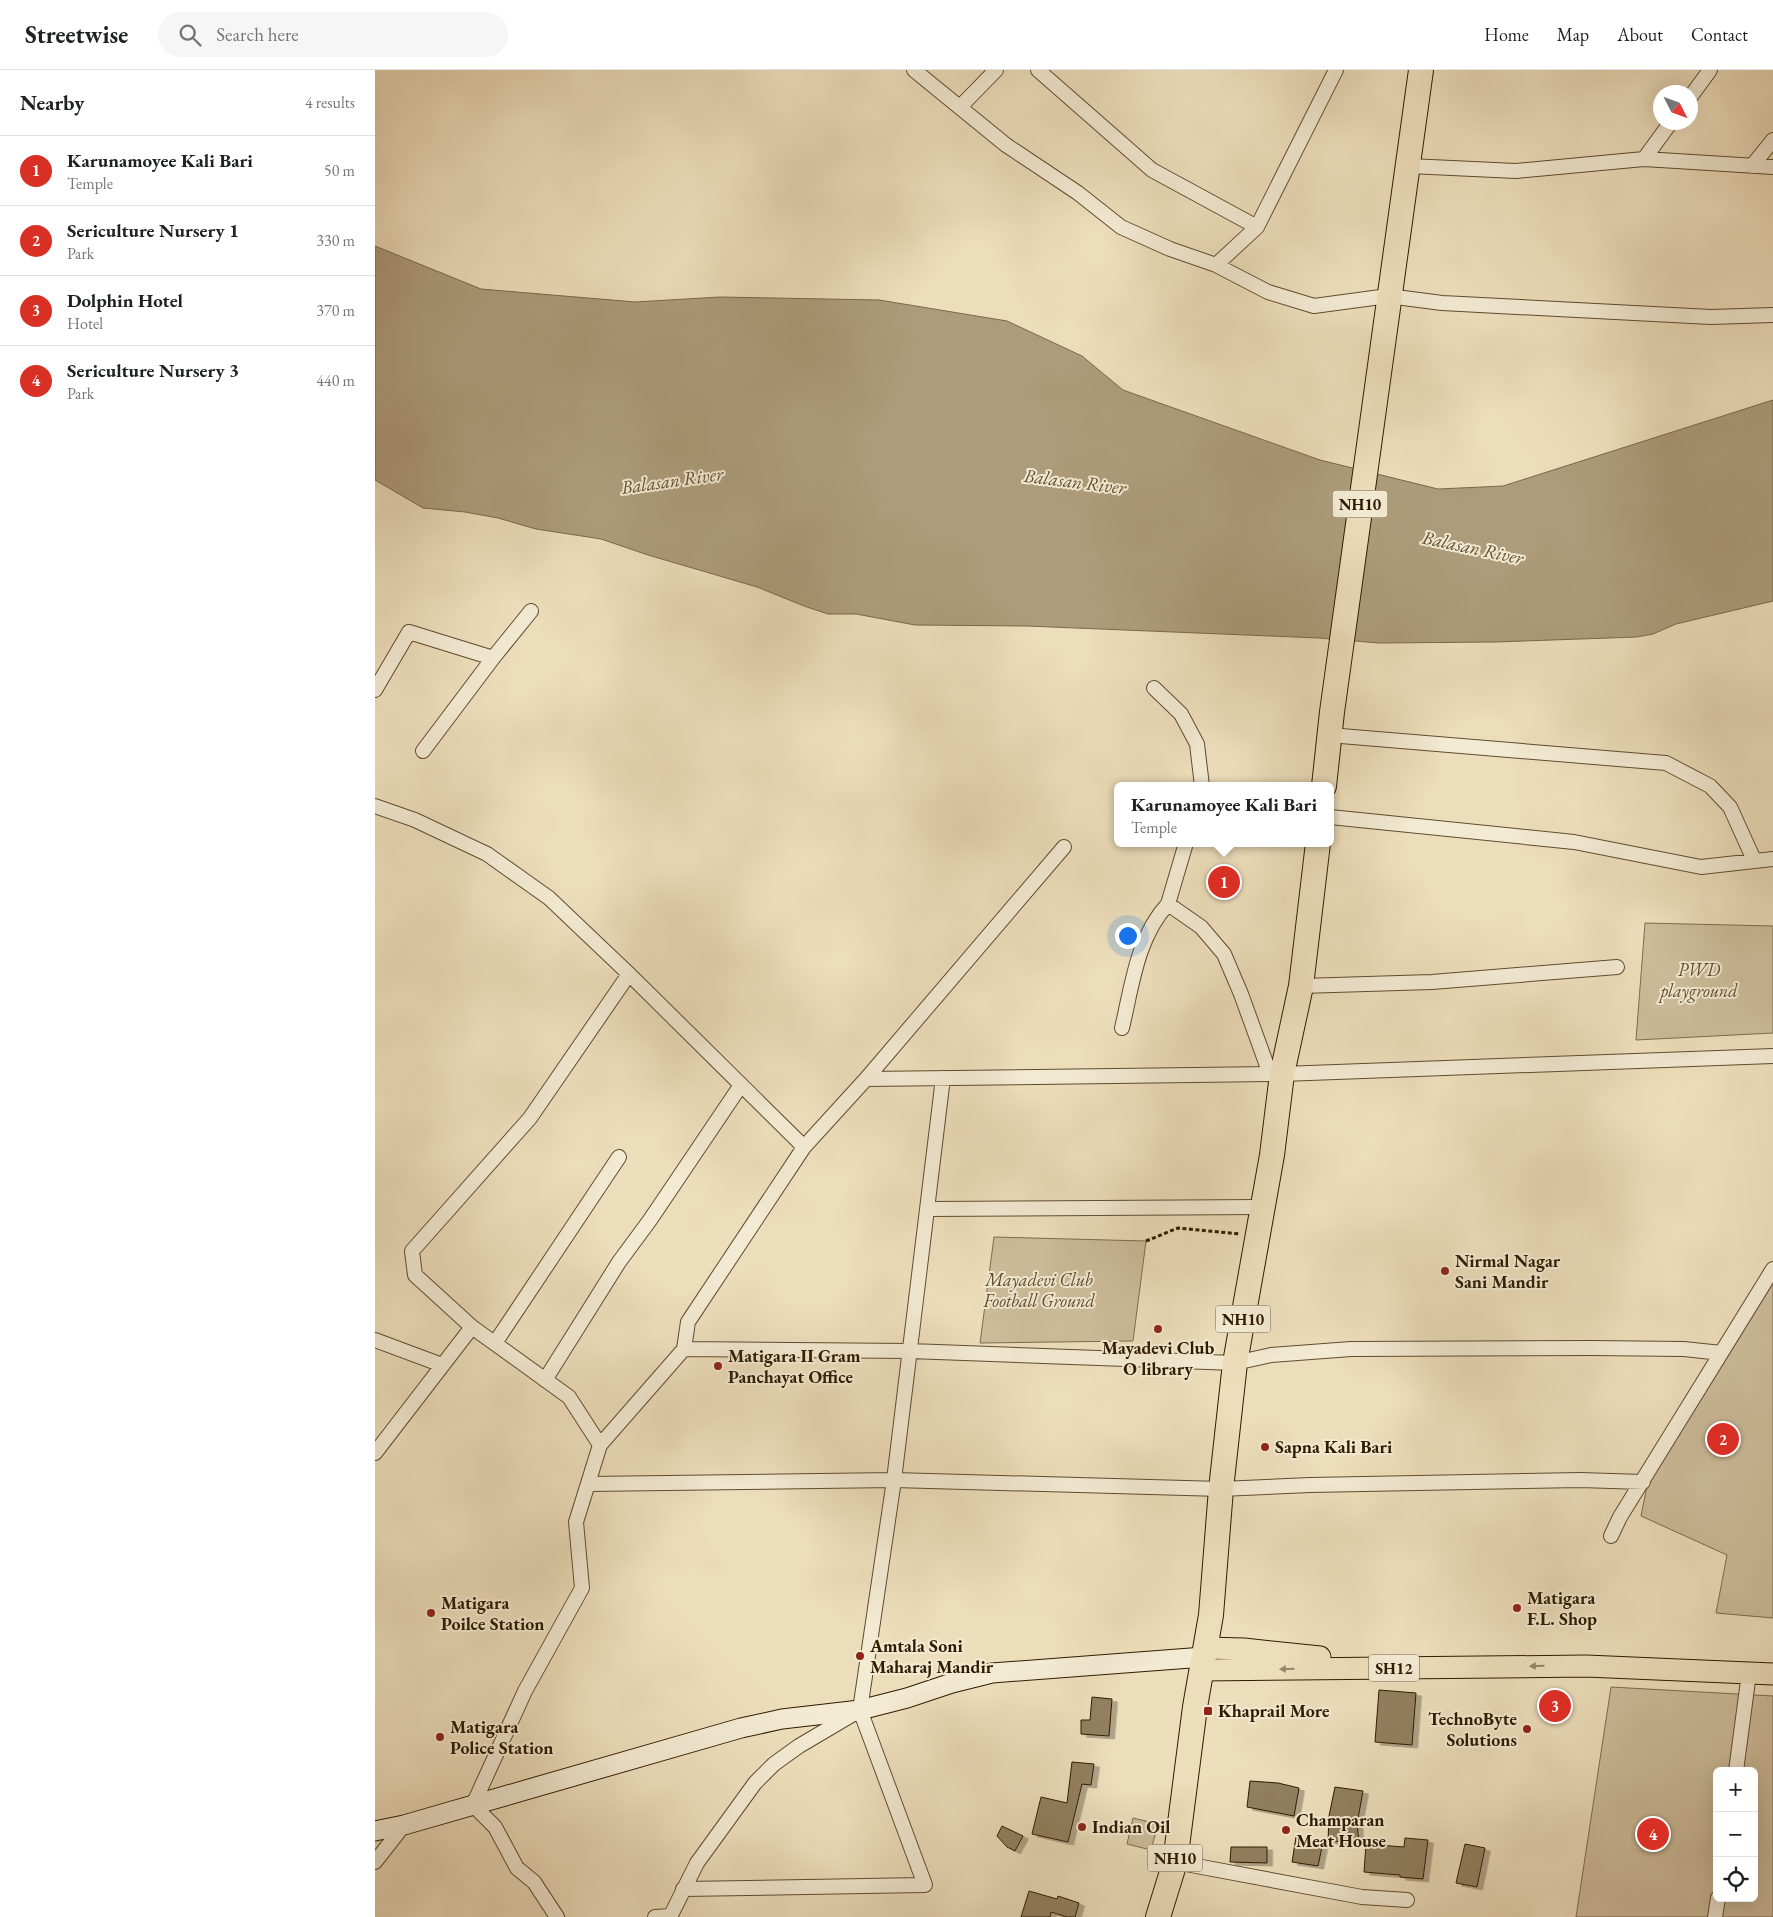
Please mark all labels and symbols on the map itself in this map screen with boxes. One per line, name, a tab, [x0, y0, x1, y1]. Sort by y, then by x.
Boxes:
north arrow	[1653, 85, 1698, 130]
water label: Balasan River	[618, 461, 725, 500]
water label: Balasan River	[1021, 463, 1128, 500]
road number: NH10	[1333, 490, 1387, 518]
water label: Balasan River	[1419, 524, 1526, 571]
pin: 1	[1208, 863, 1240, 901]
your location	[1115, 923, 1141, 949]
park label: PWD playground	[1657, 958, 1738, 1003]
place label: Nirmal Nagar Sani Mandir	[1455, 1249, 1561, 1293]
marker: Nirmal Nagar Sani Mandir	[1439, 1265, 1451, 1277]
park label: Mayadevi Club Football Ground	[982, 1268, 1096, 1312]
road number: NH10	[1215, 1306, 1271, 1332]
marker: Mayadevi Club O library	[1152, 1323, 1164, 1335]
place label: Mayadevi Club O library	[1102, 1336, 1214, 1380]
place label: Matigara II Gram Panchayat Office	[728, 1344, 861, 1388]
marker: Matigara II Gram Panchayat Office	[712, 1360, 724, 1372]
pin: 2	[1707, 1420, 1739, 1458]
place label: Sapna Kali Bari	[1275, 1435, 1393, 1458]
marker: Sapna Kali Bari	[1259, 1441, 1271, 1453]
place label: Matigara F.L. Shop	[1527, 1586, 1597, 1630]
place label: Matigara Poilce Station	[441, 1591, 545, 1635]
marker: Matigara F.L. Shop	[1511, 1602, 1523, 1614]
marker: Matigara Poilce Station	[425, 1607, 437, 1619]
place label: Amtala Soni Maharaj Mandir	[869, 1634, 994, 1678]
marker: Amtala Soni Maharaj Mandir	[854, 1650, 866, 1662]
road number: SH12	[1369, 1655, 1419, 1682]
one-way arrow	[1529, 1662, 1545, 1670]
one-way arrow	[1279, 1665, 1295, 1673]
pin: 3	[1539, 1687, 1571, 1725]
place label: Khaprail More	[1218, 1699, 1330, 1722]
marker: Khaprail More	[1202, 1705, 1214, 1717]
place label: TechnoByte Solutions	[1428, 1707, 1517, 1751]
place label: Matigara Police Station	[450, 1715, 554, 1759]
marker: TechnoByte Solutions	[1521, 1723, 1533, 1735]
marker: Matigara Police Station	[434, 1731, 446, 1743]
place label: Champaran Meat House	[1296, 1808, 1386, 1852]
place label: Indian Oil	[1092, 1815, 1170, 1838]
pin: 4	[1637, 1815, 1669, 1853]
marker: Indian Oil	[1076, 1821, 1088, 1833]
marker: Champaran Meat House	[1280, 1824, 1292, 1836]
road number: NH10	[1147, 1845, 1203, 1872]

